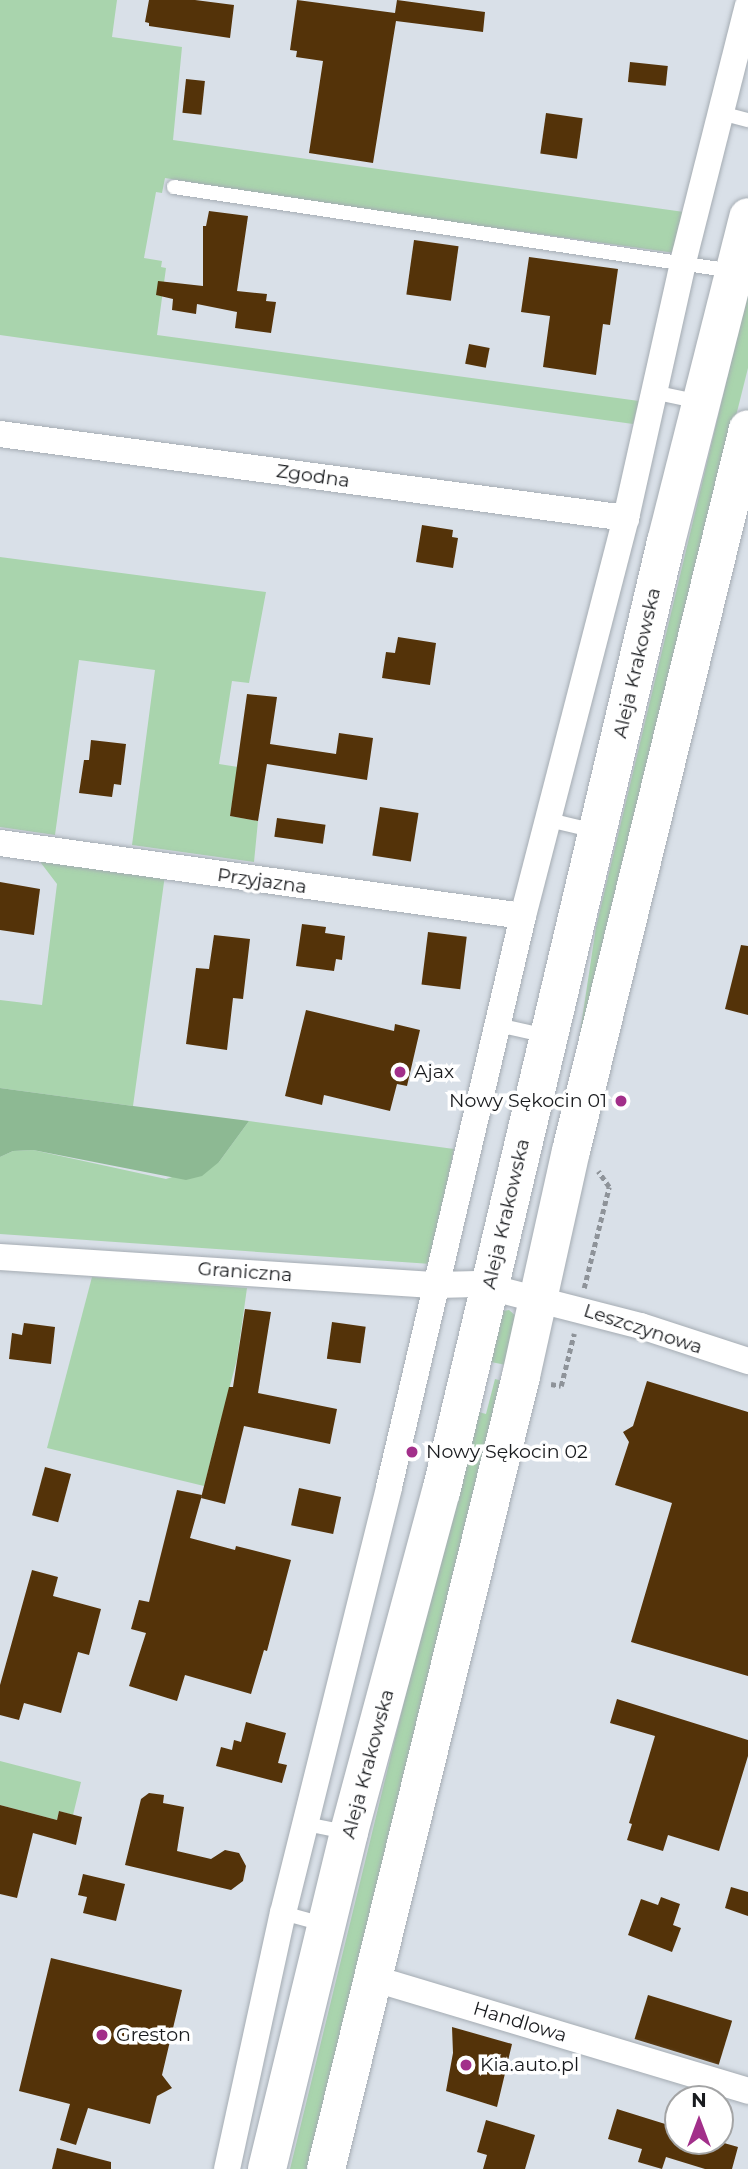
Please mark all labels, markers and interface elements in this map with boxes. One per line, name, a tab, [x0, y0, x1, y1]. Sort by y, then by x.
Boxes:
street label: Zgodna	[275, 460, 351, 492]
street label: Aleja Krakowska	[609, 586, 665, 740]
street label: Przyjazna	[216, 863, 308, 899]
place label: Ajax	[414, 1061, 454, 1083]
marker: Ajax	[392, 1064, 408, 1080]
place label: Nowy Sękocin 01	[449, 1090, 607, 1112]
marker: Nowy Sękocin 01	[613, 1093, 629, 1109]
street label: Aleja Krakowska	[478, 1137, 534, 1291]
street label: Graniczna	[197, 1257, 293, 1287]
street label: Leszczynowa	[581, 1299, 705, 1359]
place label: Nowy Sękocin 02	[426, 1441, 588, 1463]
marker: Nowy Sękocin 02	[404, 1444, 420, 1460]
street label: Aleja Krakowska	[337, 1687, 399, 1841]
street label: Handlowa	[470, 1997, 570, 2047]
place label: Greston	[116, 2024, 191, 2046]
marker: Greston	[94, 2027, 110, 2043]
place label: Kia.auto.pl	[480, 2054, 579, 2076]
marker: Kia.auto.pl	[458, 2057, 474, 2073]
north arrow	[664, 2085, 734, 2155]
text: N	[691, 2089, 707, 2112]

